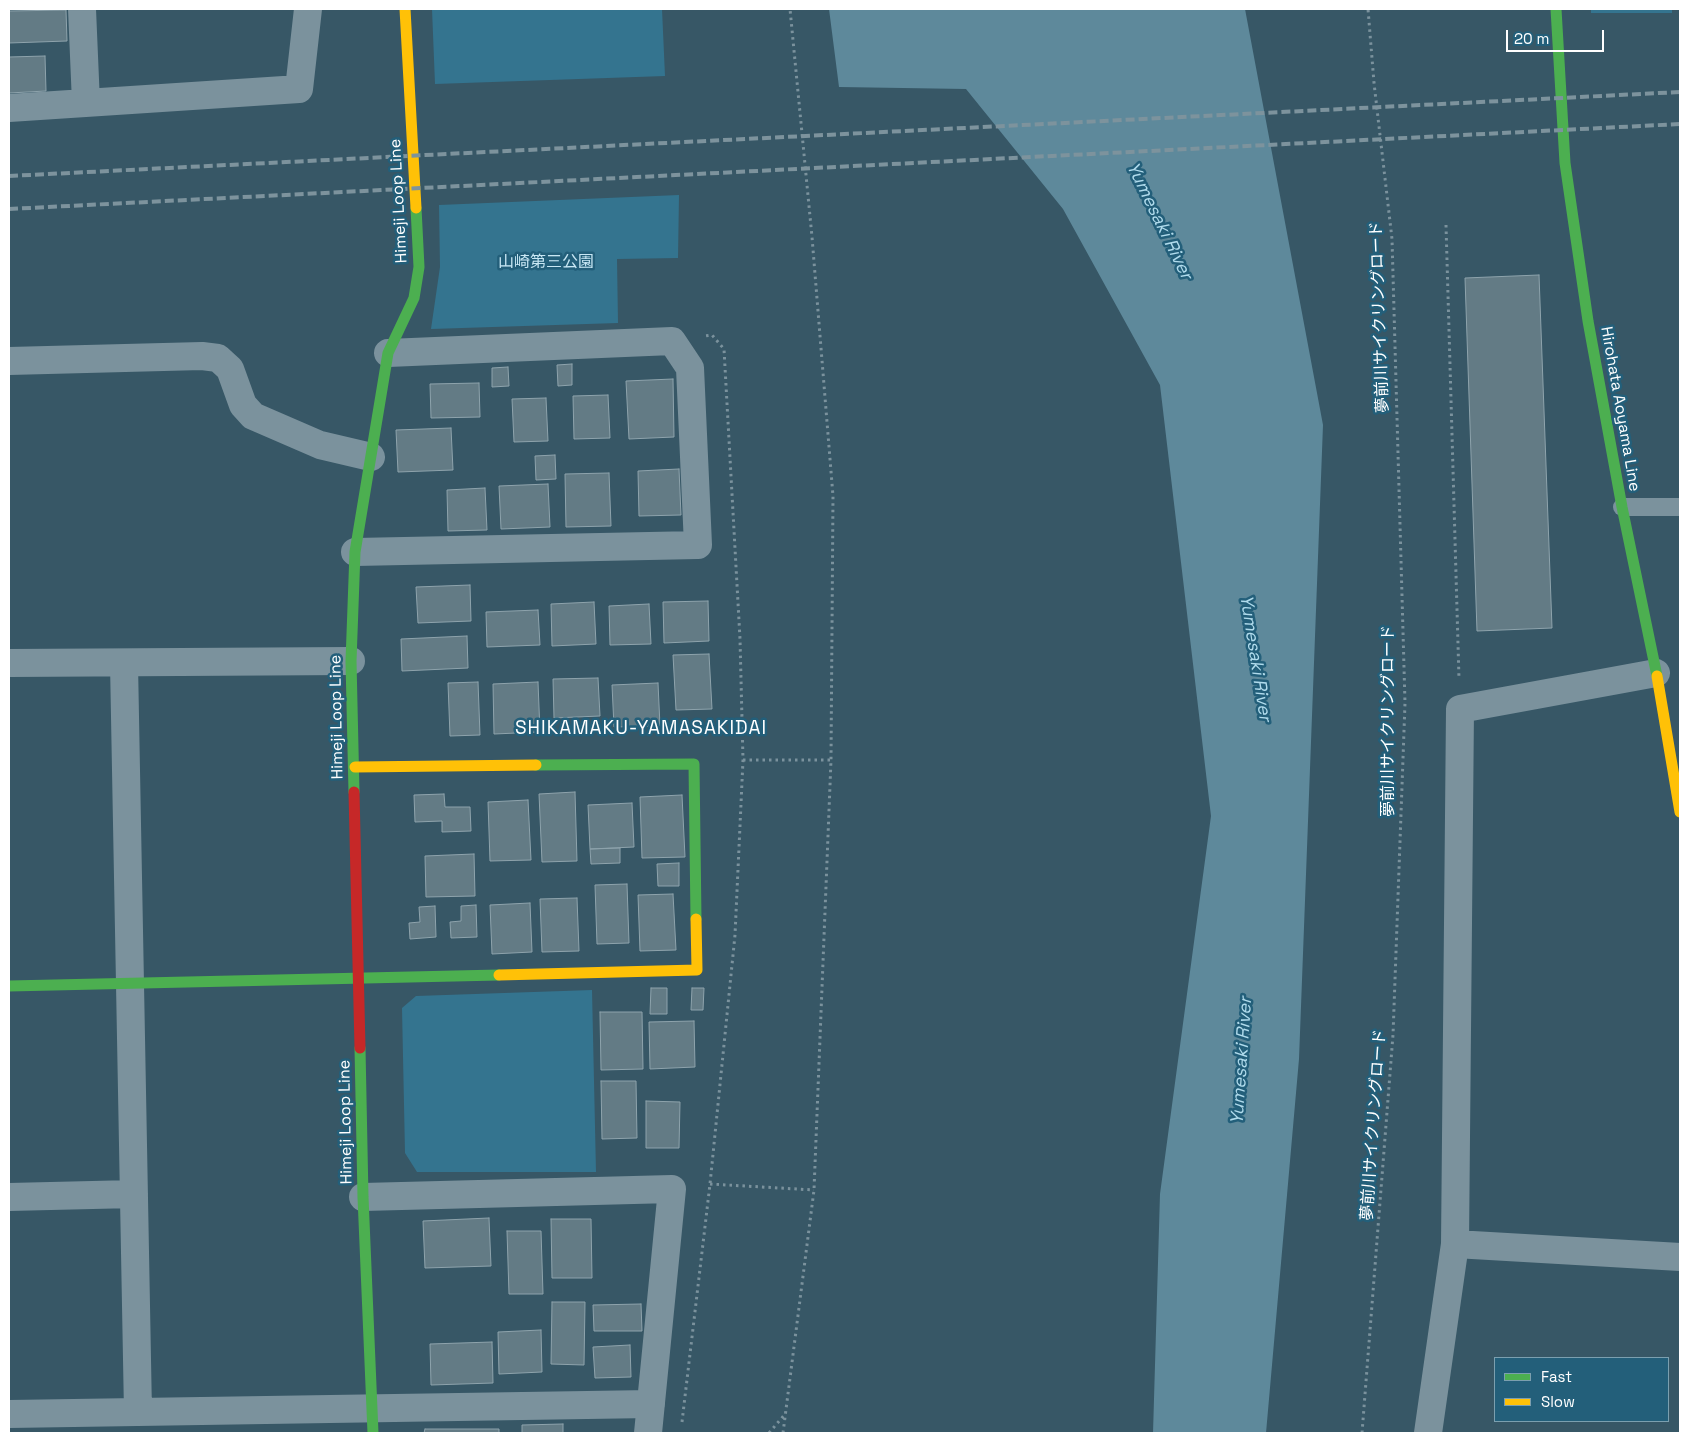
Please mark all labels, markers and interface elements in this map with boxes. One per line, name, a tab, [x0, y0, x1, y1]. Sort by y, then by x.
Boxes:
scale bar	[1509, 20, 1606, 52]
text: 20 m	[1514, 29, 1549, 48]
street label: Himeji Loop Line	[386, 138, 412, 264]
water label: Yumesaki River	[1121, 159, 1197, 283]
street label: 夢前川サイクリングロード	[1367, 221, 1393, 413]
park label: 山崎第三公園	[498, 253, 594, 273]
street label: Hirohata Aoyama Line	[1596, 325, 1644, 493]
water label: Yumesaki River	[1234, 593, 1276, 723]
street label: 夢前川サイクリングロード	[1379, 625, 1399, 817]
street label: Himeji Loop Line	[326, 655, 348, 779]
district label: SHIKAMAKU-YAMASAKIDAI	[512, 718, 770, 740]
water label: Yumesaki River	[1227, 996, 1257, 1126]
street label: 夢前川サイクリングロード	[1358, 1029, 1390, 1221]
street label: Himeji Loop Line	[335, 1060, 357, 1184]
legend	[1494, 1357, 1669, 1422]
text: Fast	[1541, 1367, 1572, 1386]
text: Slow	[1541, 1392, 1575, 1411]

